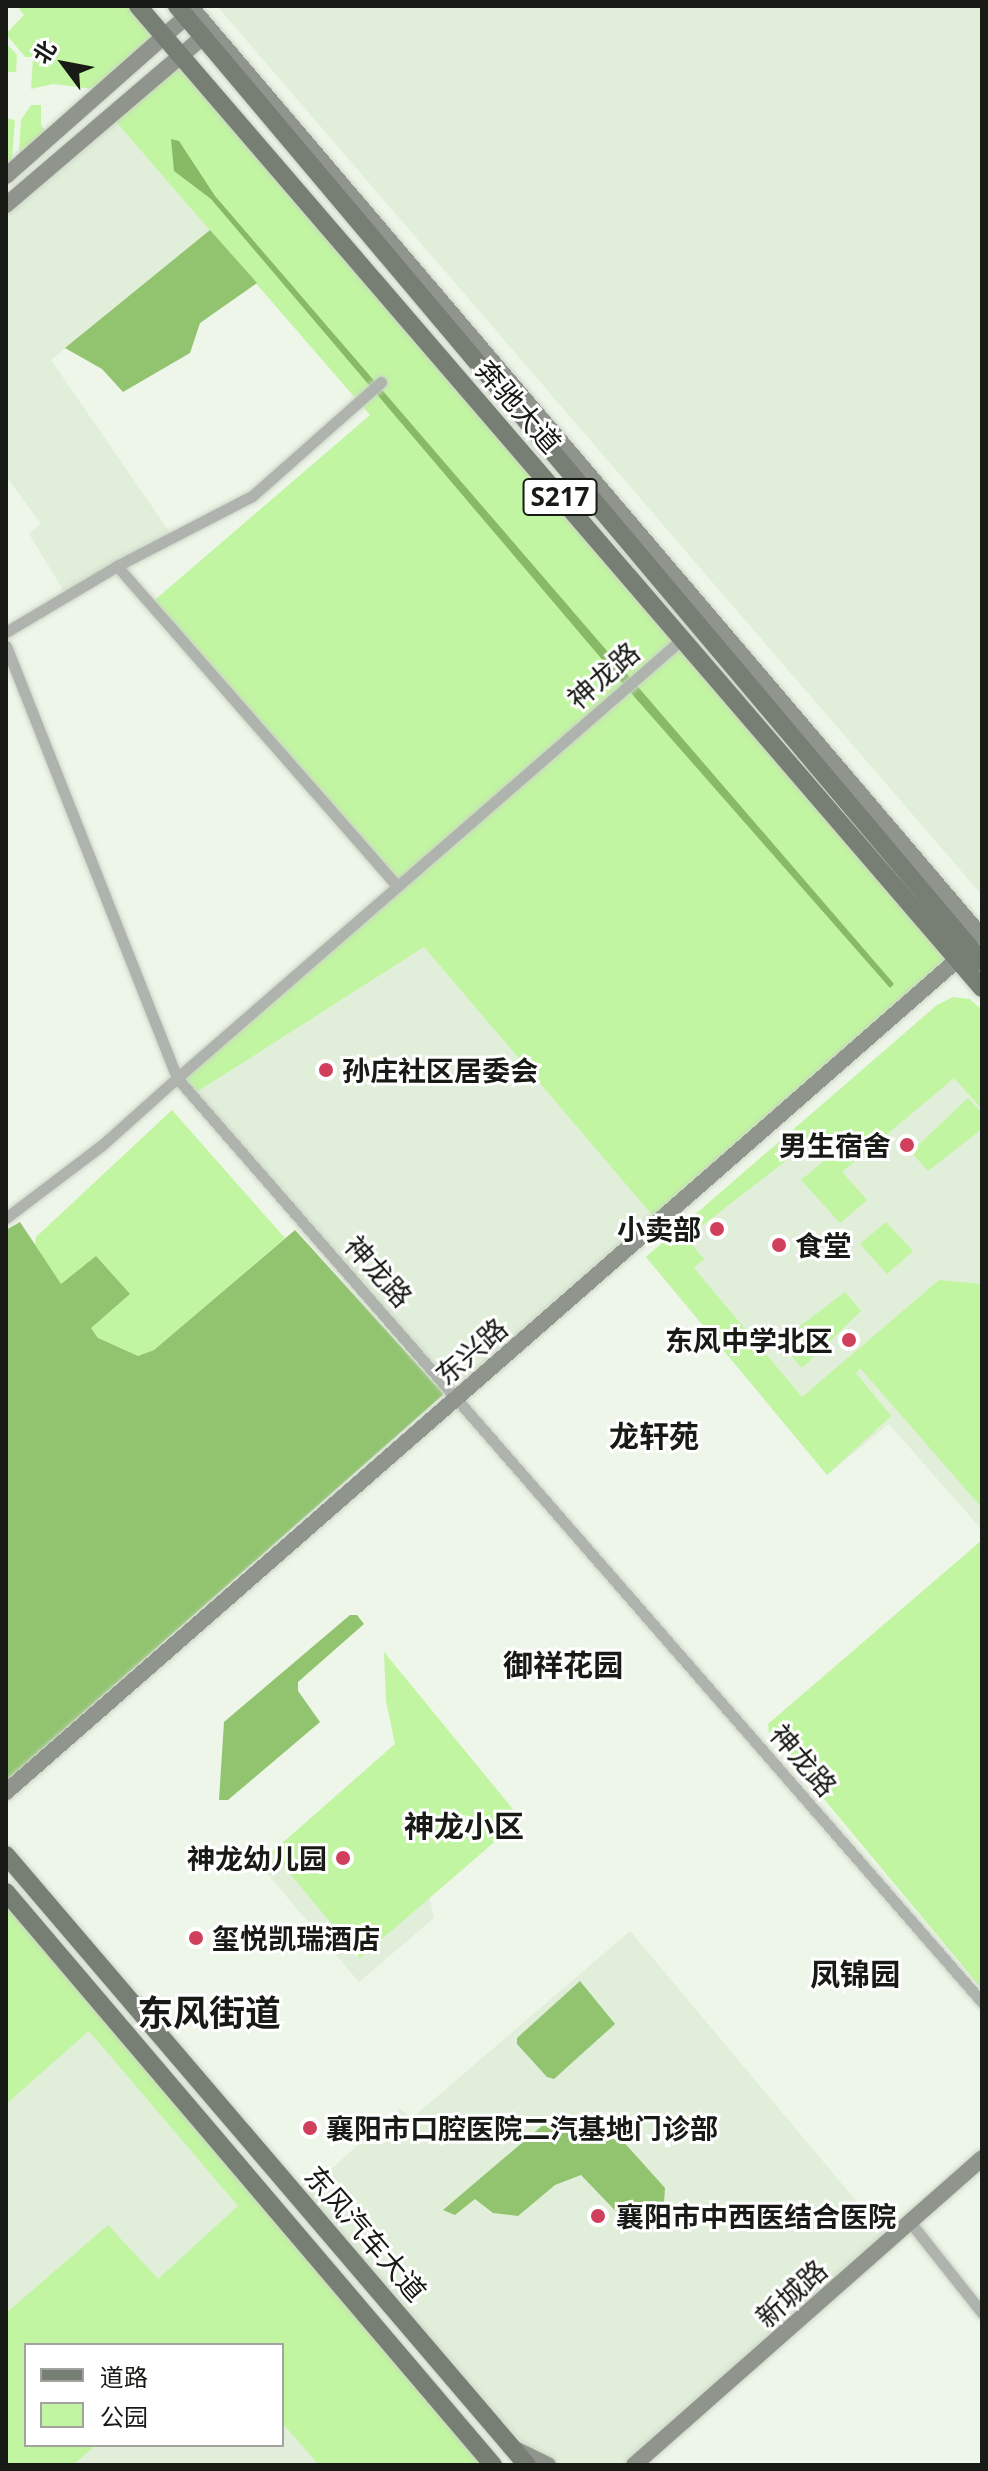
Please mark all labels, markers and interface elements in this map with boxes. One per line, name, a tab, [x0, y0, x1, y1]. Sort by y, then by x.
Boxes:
north arrow	[24, 24, 104, 104]
text: 北	[25, 34, 62, 69]
street label: 奔驰大道	[470, 353, 568, 459]
road number: S217	[522, 475, 598, 519]
street label: 神龙路	[560, 635, 646, 715]
place label: 孙庄社区居委会	[342, 1053, 538, 1087]
marker: 孙庄社区居委会	[317, 1061, 335, 1079]
place label: 男生宿舍	[779, 1128, 891, 1162]
marker: 男生宿舍	[898, 1136, 916, 1154]
place label: 小卖部	[617, 1212, 701, 1246]
marker: 小卖部	[708, 1220, 726, 1238]
place label: 食堂	[795, 1228, 851, 1262]
street label: 神龙路	[338, 1229, 420, 1313]
marker: 食堂	[770, 1236, 788, 1254]
street label: 东兴路	[428, 1311, 514, 1391]
place label: 东风中学北区	[665, 1323, 833, 1357]
marker: 东风中学北区	[840, 1331, 858, 1349]
district label: 龙轩苑	[609, 1418, 699, 1454]
district label: 御祥花园	[503, 1647, 623, 1683]
street label: 神龙路	[764, 1717, 844, 1803]
district label: 神龙小区	[404, 1808, 524, 1844]
place label: 神龙幼儿园	[187, 1841, 327, 1875]
marker: 神龙幼儿园	[334, 1849, 352, 1867]
place label: 玺悦凯瑞酒店	[212, 1921, 380, 1955]
marker: 玺悦凯瑞酒店	[187, 1929, 205, 1947]
district label: 凤锦园	[810, 1956, 900, 1992]
district label: 东风街道	[137, 1991, 281, 2035]
place label: 襄阳市口腔医院二汽基地门诊部	[326, 2111, 718, 2145]
marker: 襄阳市口腔医院二汽基地门诊部	[301, 2119, 319, 2137]
street label: 东风汽车大道	[298, 2159, 434, 2307]
place label: 襄阳市中西医结合医院	[616, 2199, 896, 2233]
marker: 襄阳市中西医结合医院	[587, 2205, 609, 2227]
street label: 新城路	[749, 2252, 833, 2334]
legend	[24, 2343, 284, 2447]
text: 道路	[100, 2360, 148, 2393]
text: 公园	[100, 2400, 148, 2433]

